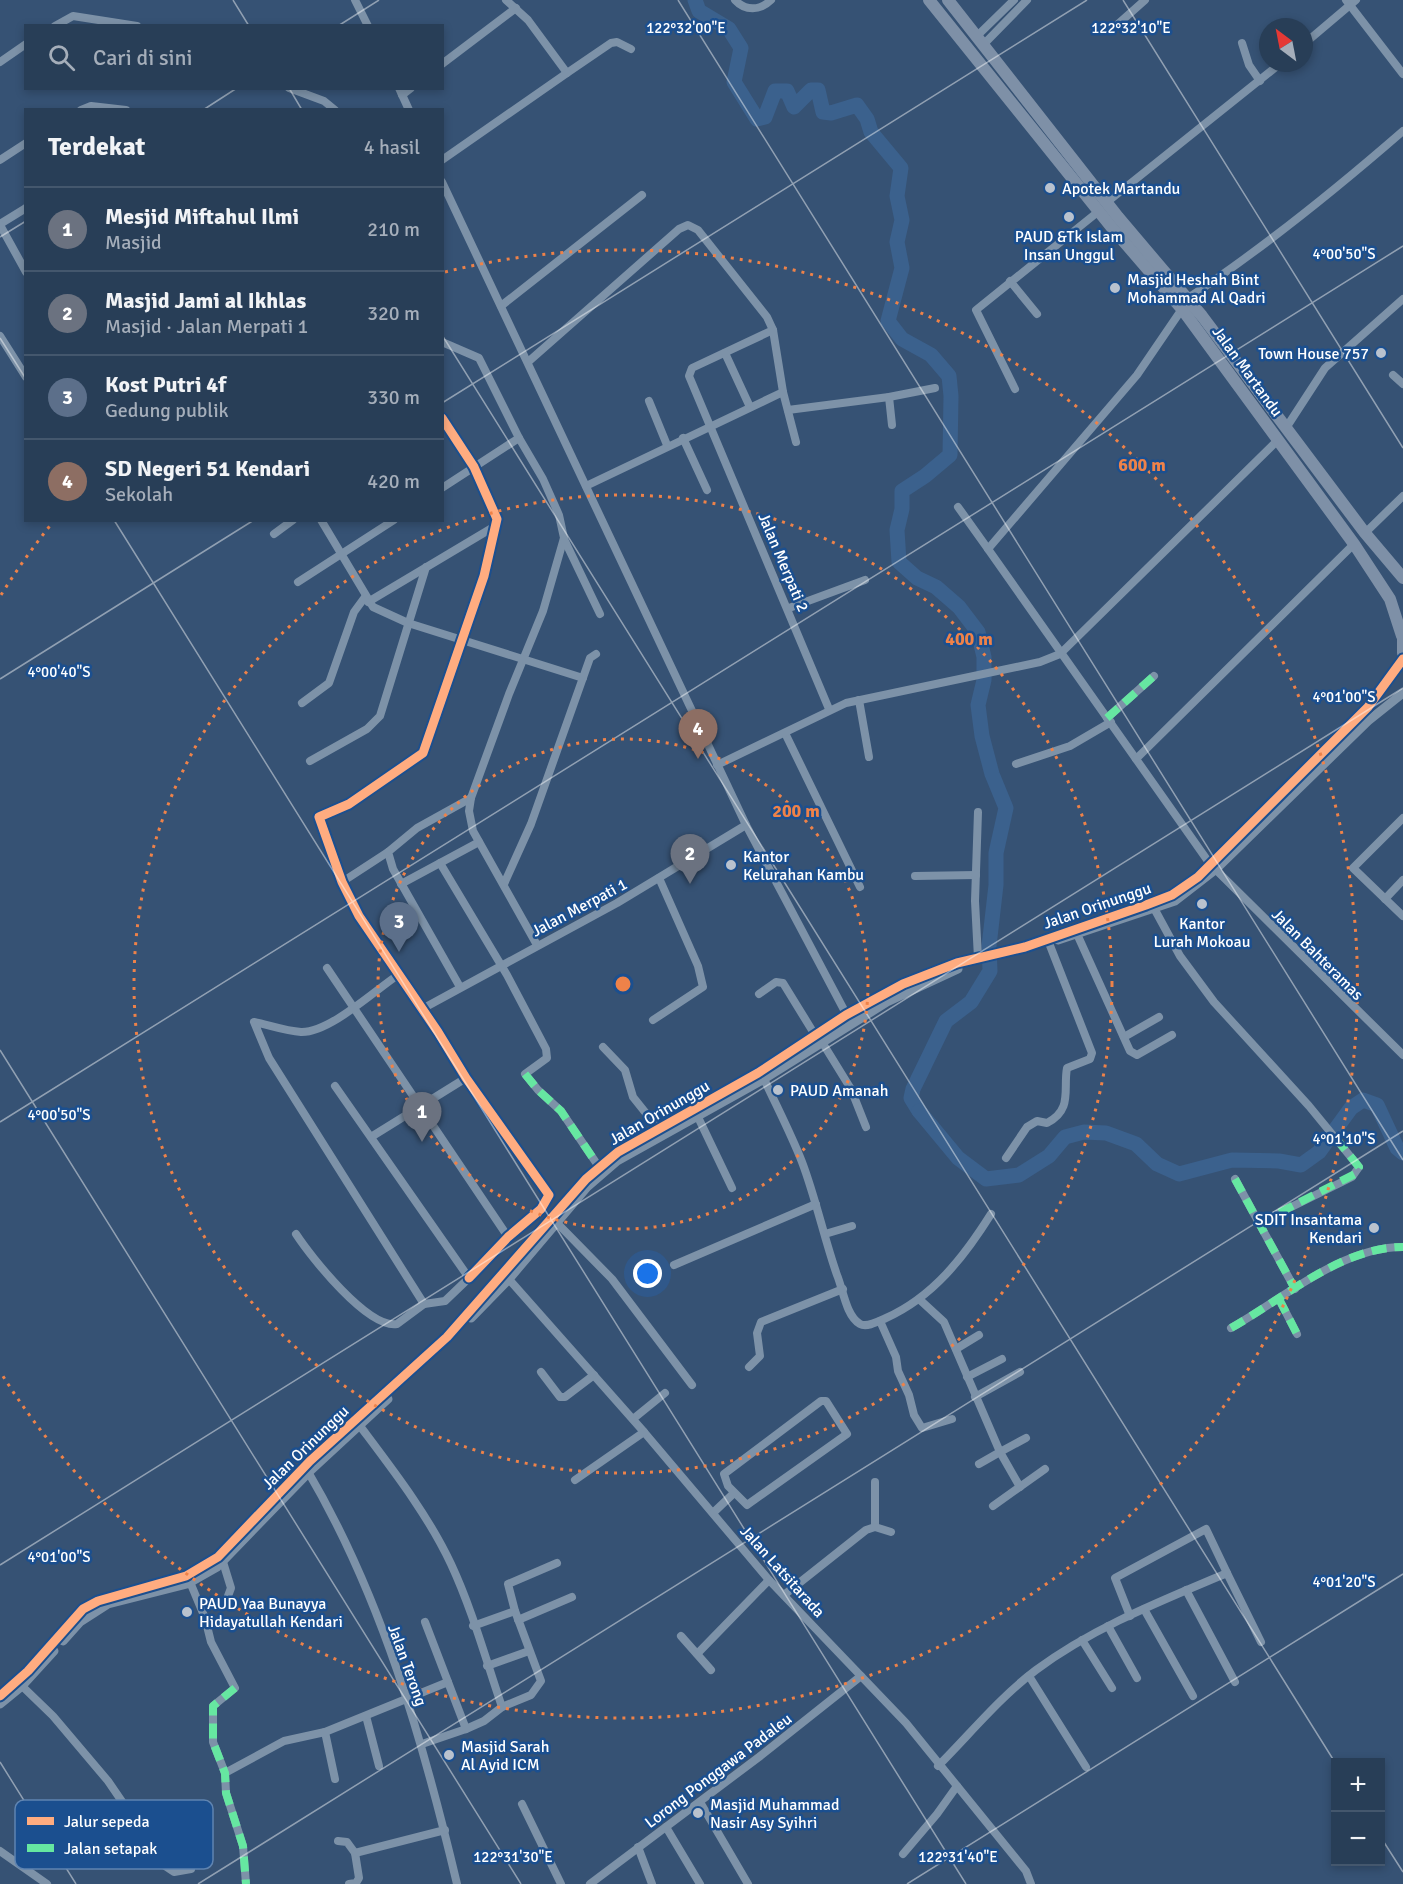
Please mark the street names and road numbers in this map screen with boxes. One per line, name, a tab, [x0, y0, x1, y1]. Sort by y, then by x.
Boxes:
street label: Jalan Martandu	[1208, 322, 1287, 421]
street label: Jalan Merpati 2	[753, 510, 813, 615]
street label: Jalan Merpati 1	[528, 874, 631, 941]
street label: Jalan Orinunggu	[1041, 878, 1154, 934]
street label: Jalan Bahteramas	[1267, 905, 1367, 1005]
street label: Jalan Orinunggu	[606, 1076, 713, 1150]
street label: Jalan Orinunggu	[258, 1401, 353, 1494]
street label: Jalan Latsitarada	[736, 1521, 829, 1622]
street label: Jalan Terong	[383, 1622, 431, 1709]
street label: Lorong Ponggawa Padaleu	[641, 1709, 796, 1833]

